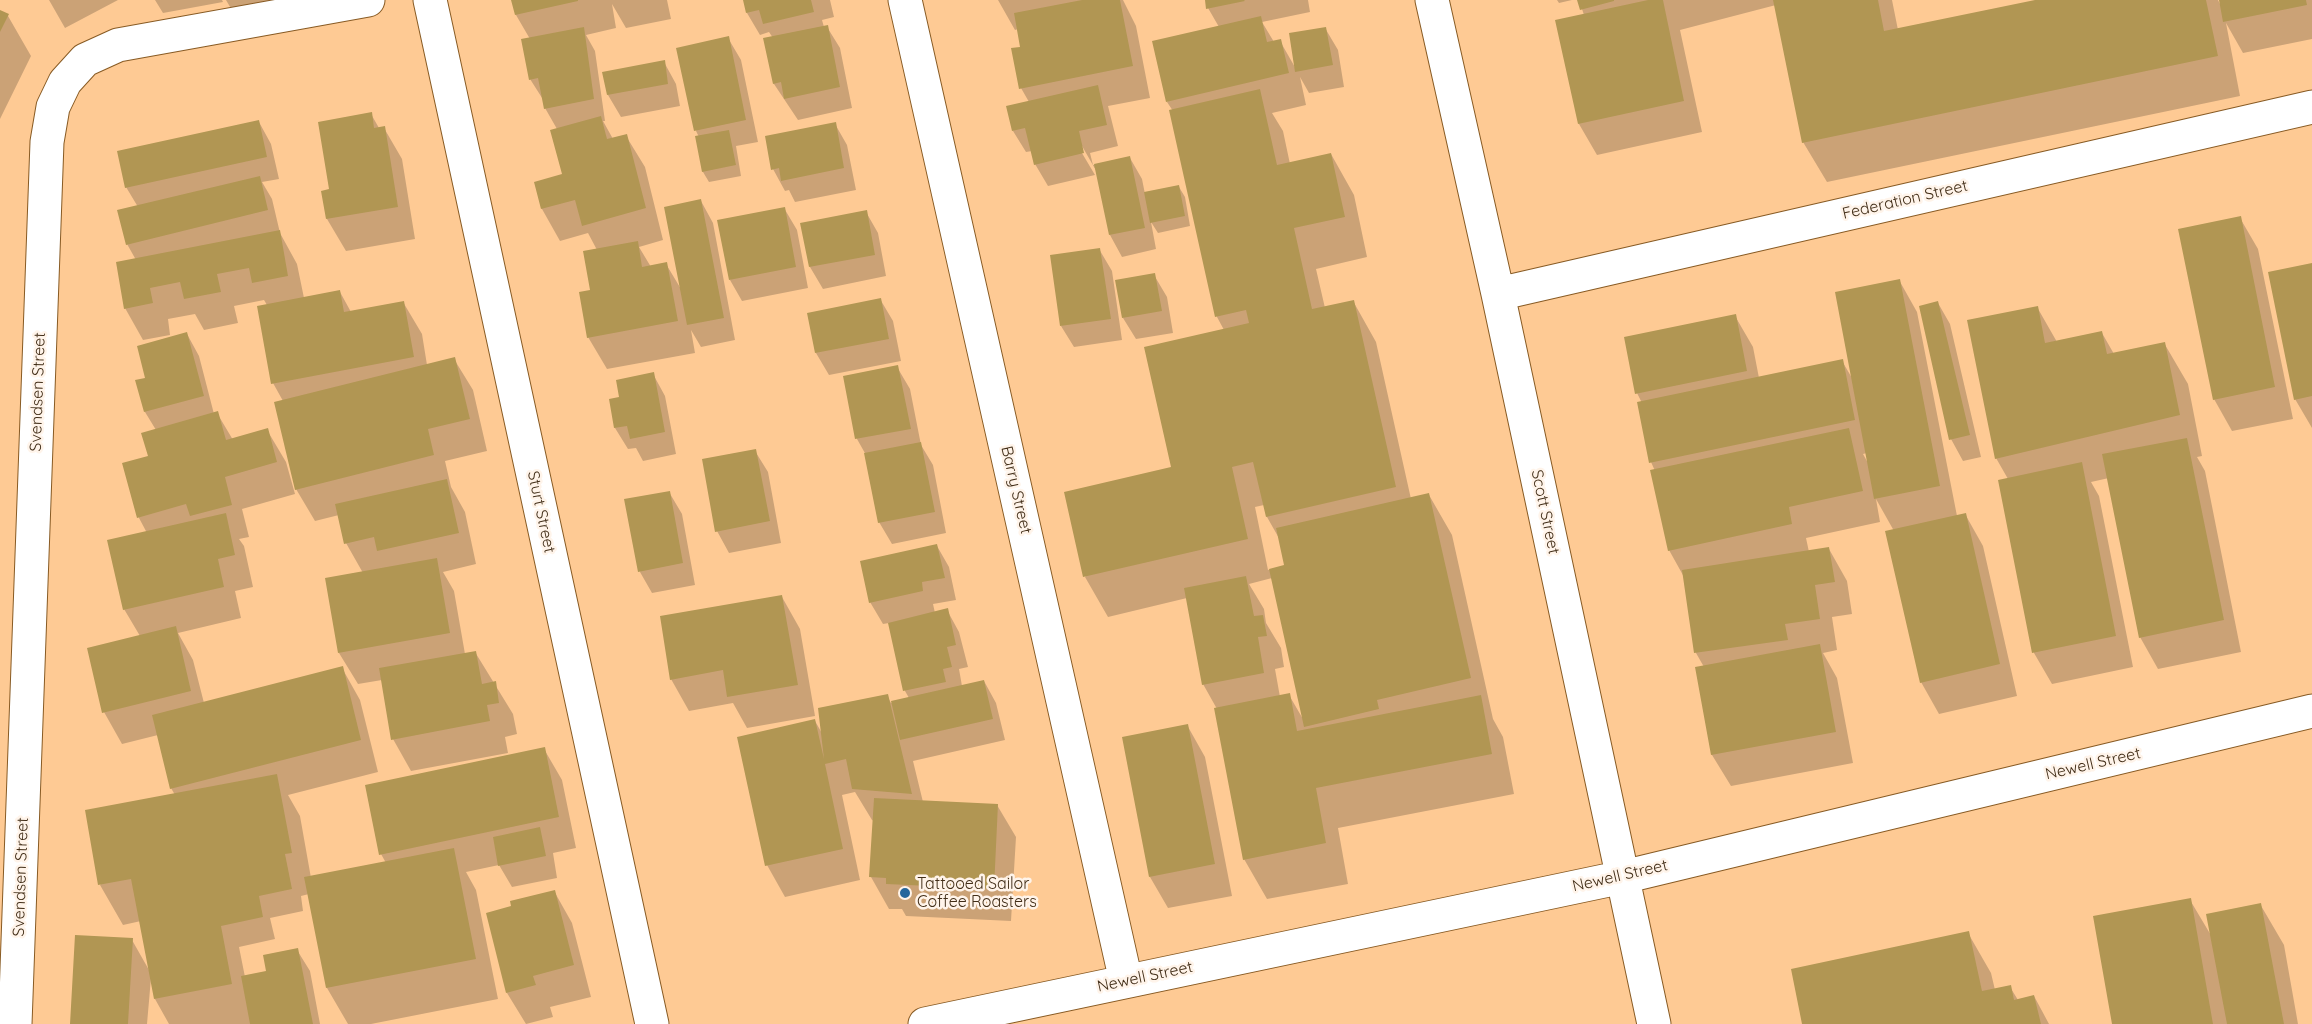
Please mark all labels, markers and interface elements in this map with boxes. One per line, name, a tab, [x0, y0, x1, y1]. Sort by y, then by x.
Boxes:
street label: Federation Street	[1840, 176, 1970, 224]
street label: Svendsen Street	[26, 332, 50, 452]
street label: Barry Street	[997, 444, 1035, 536]
street label: Scott Street	[1527, 468, 1563, 556]
street label: Sturt Street	[523, 469, 559, 555]
street label: Newell Street	[2043, 744, 2143, 784]
street label: Svendsen Street	[9, 817, 33, 937]
street label: Newell Street	[1570, 856, 1670, 896]
place label: Tattooed Sailor Coffee Roasters	[917, 874, 1037, 912]
marker: Tattooed Sailor Coffee Roasters	[898, 886, 912, 900]
street label: Newell Street	[1095, 958, 1195, 996]

